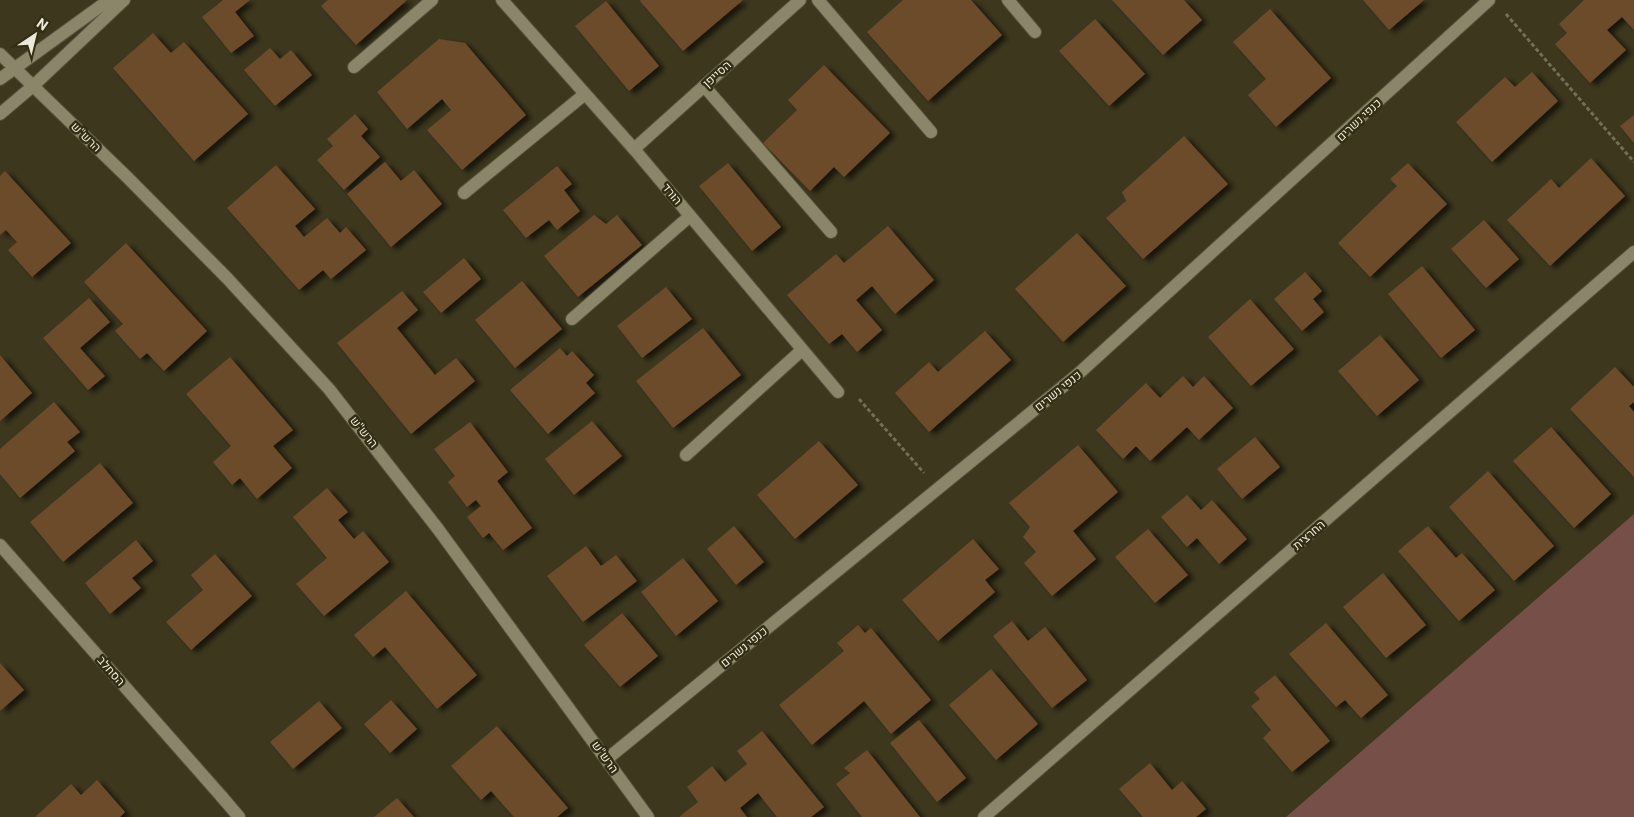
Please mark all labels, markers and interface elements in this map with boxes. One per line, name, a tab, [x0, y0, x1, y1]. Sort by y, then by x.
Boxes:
north arrow	[10, 10, 60, 60]
text: N	[34, 15, 51, 34]
street label: הסייפן	[700, 58, 734, 90]
street label: כנפי נשרים	[1334, 96, 1384, 144]
street label: הרש''ש	[68, 119, 104, 155]
street label: הורד	[659, 181, 685, 207]
street label: כנפי נשרים	[1032, 368, 1084, 414]
street label: הרש''ש	[347, 414, 381, 450]
street label: החרצית	[1290, 517, 1328, 553]
street label: כנפי נשרים	[718, 624, 770, 670]
street label: הסחלב	[94, 653, 128, 689]
street label: הרש''ש	[589, 738, 621, 776]

